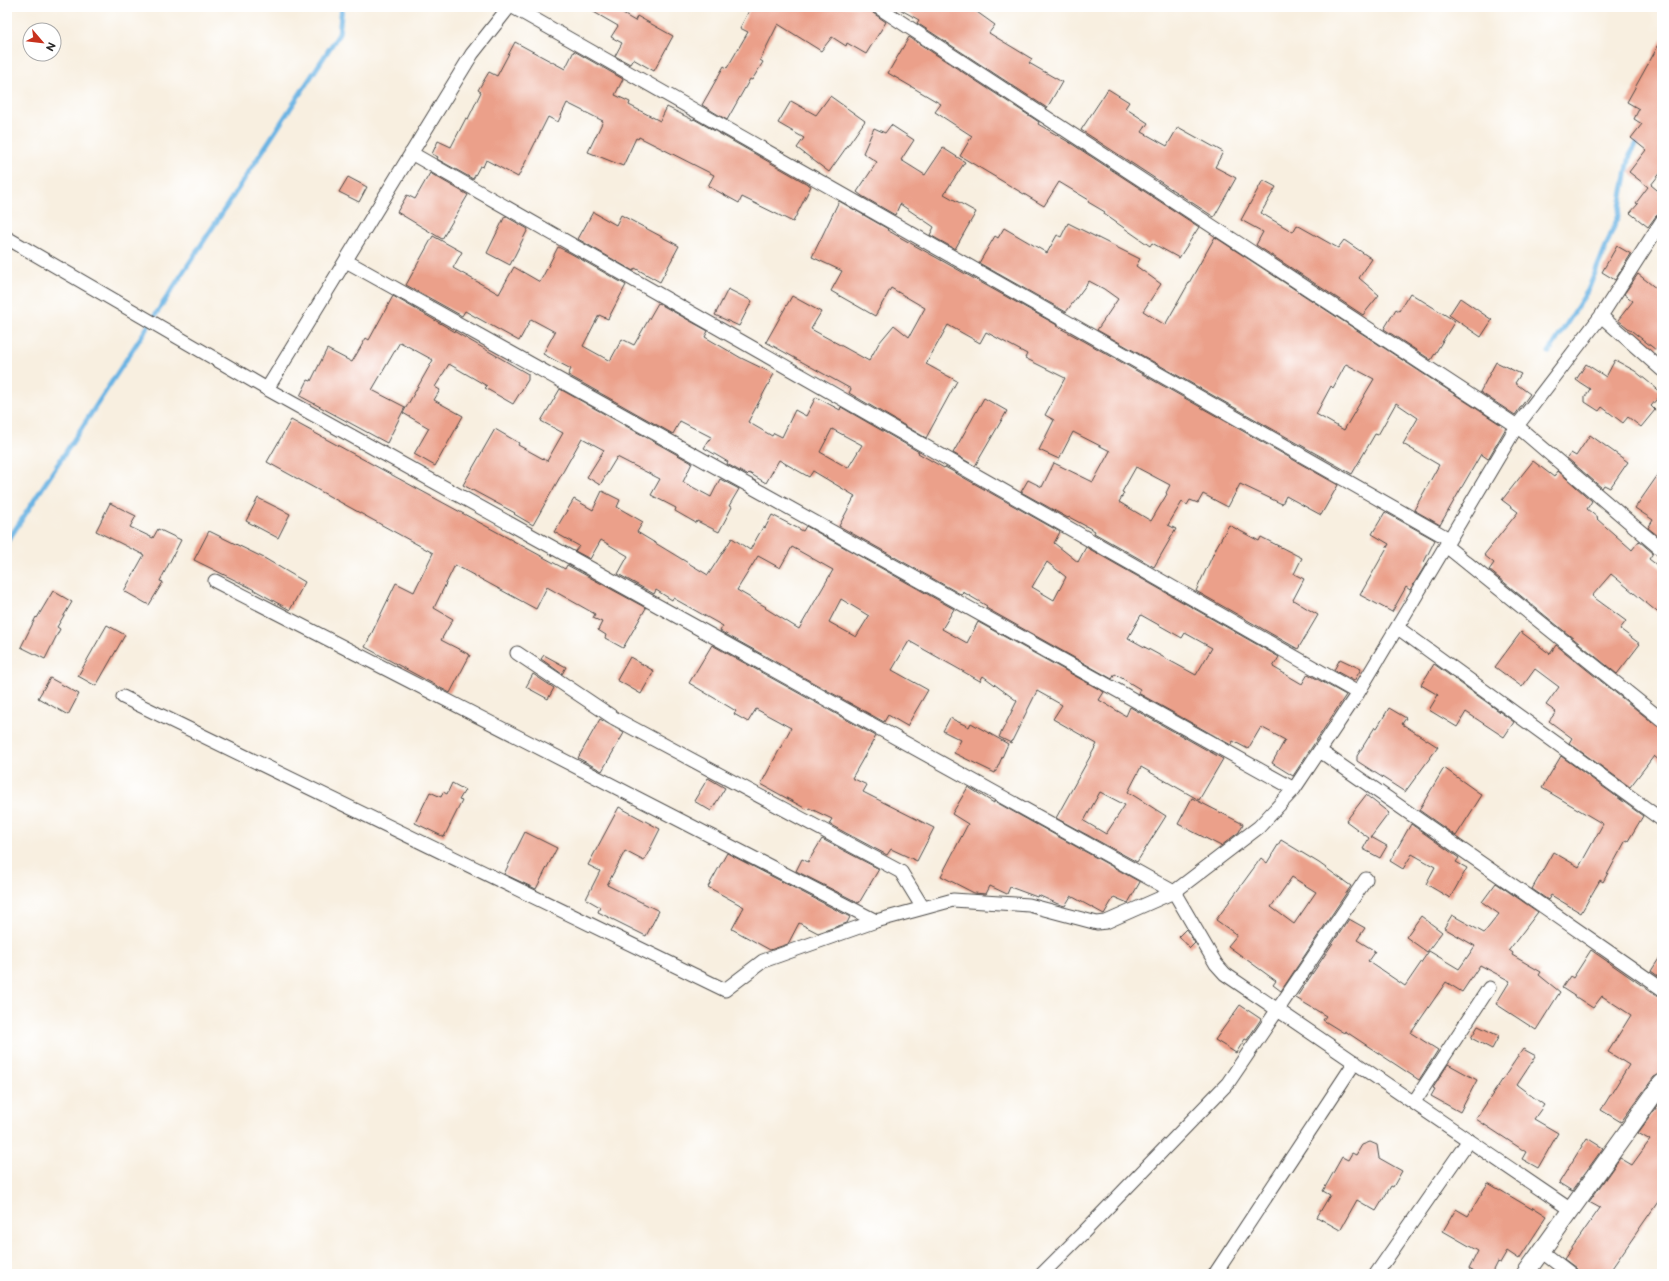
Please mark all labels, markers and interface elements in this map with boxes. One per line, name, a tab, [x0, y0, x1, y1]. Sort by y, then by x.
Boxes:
north arrow	[22, 22, 62, 62]
text: N	[43, 40, 58, 53]

